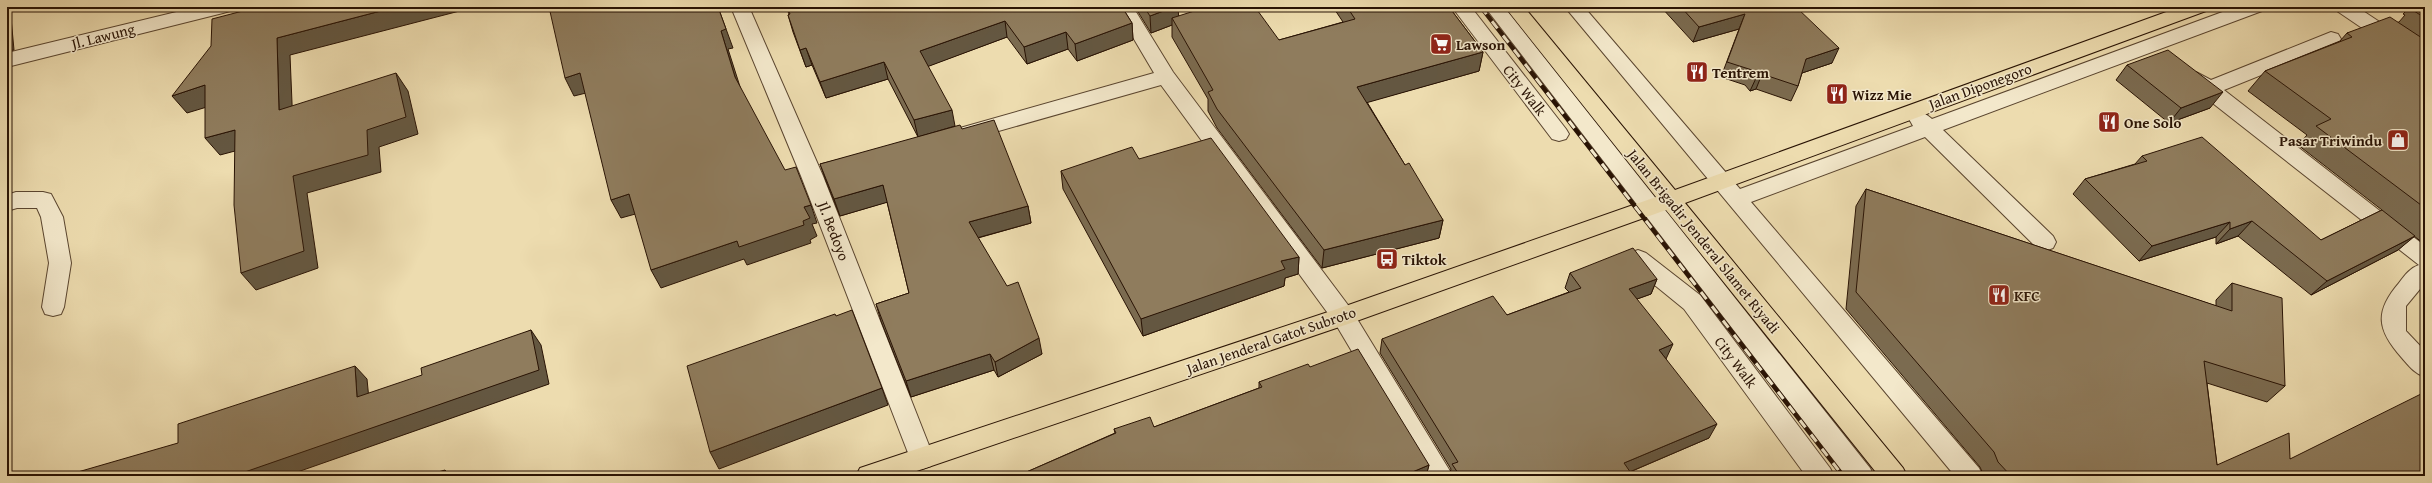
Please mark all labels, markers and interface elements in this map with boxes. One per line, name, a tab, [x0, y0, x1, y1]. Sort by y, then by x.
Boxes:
street label: Jl. Lawung	[67, 18, 137, 54]
supermarket icon: Lawson	[1428, 31, 1454, 57]
place label: Lawson	[1456, 34, 1506, 55]
street label: Jalan Diponegoro	[1924, 58, 2035, 115]
restaurant icon: Tentrem	[1684, 59, 1710, 85]
street label: City Walk	[1498, 60, 1552, 120]
place label: Tentrem	[1712, 62, 1769, 83]
restaurant icon: Wizz Mie	[1824, 81, 1850, 107]
place label: Wizz Mie	[1852, 84, 1912, 105]
restaurant icon: One Solo	[2096, 109, 2122, 135]
place label: One Solo	[2124, 112, 2181, 133]
shop icon: Pasar Triwindu	[2385, 127, 2411, 153]
place label: Pasar Triwindu	[2279, 130, 2382, 151]
street label: Jalan Brigadir Jenderal Slamet Riyadi	[1622, 143, 1785, 338]
street label: Jl. Bedoyo	[812, 196, 855, 264]
bus stop icon: Tiktok	[1374, 246, 1400, 272]
place label: Tiktok	[1402, 249, 1447, 270]
restaurant icon: KFC	[1986, 282, 2012, 308]
place label: KFC	[2014, 285, 2040, 306]
street label: Jalan Jenderal Gatot Subroto	[1182, 301, 1359, 380]
street label: City Walk	[1710, 332, 1763, 392]

